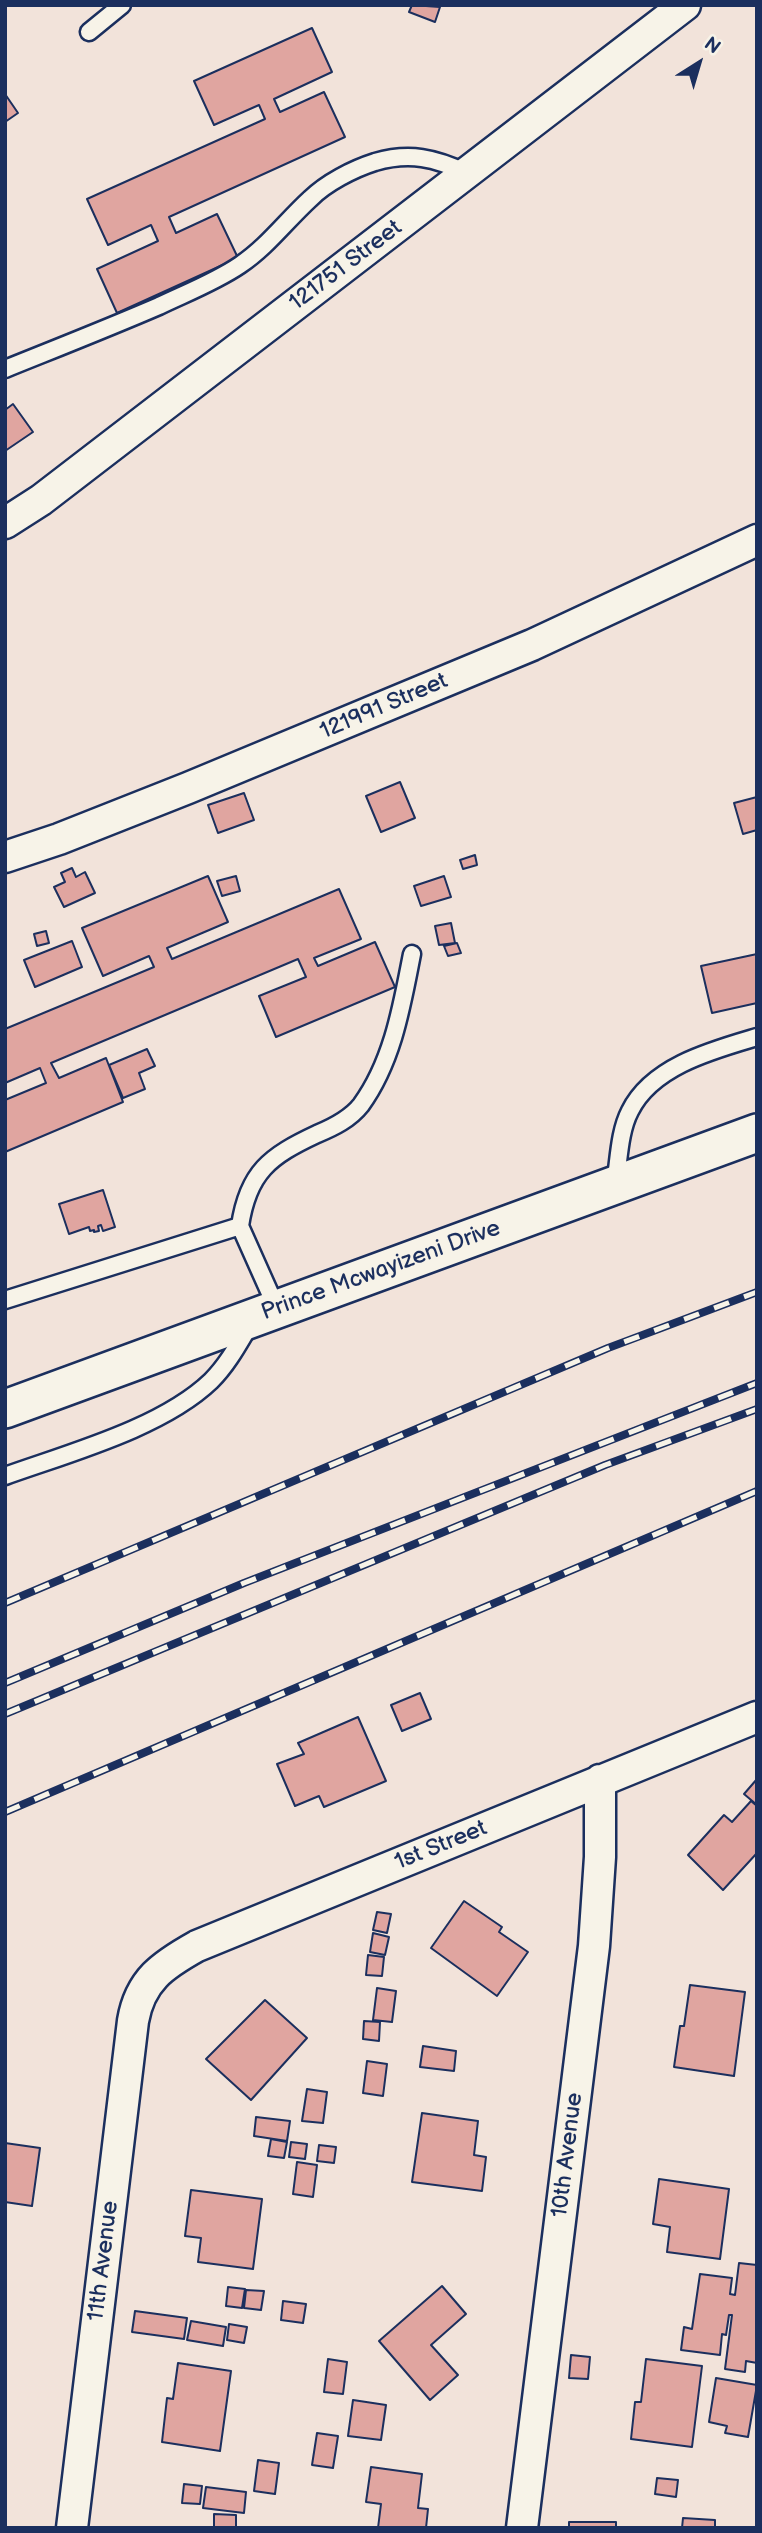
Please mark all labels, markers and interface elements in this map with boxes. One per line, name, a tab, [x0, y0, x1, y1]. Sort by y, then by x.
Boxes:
north arrow	[664, 28, 734, 98]
text: N	[699, 32, 725, 59]
street label: 121751 Street	[284, 215, 408, 317]
street label: 121991 Street	[316, 668, 452, 746]
street label: Prince Mcwayizeni Drive	[258, 1215, 504, 1327]
street label: 1st Street	[391, 1815, 491, 1877]
street label: 10th Avenue	[547, 2091, 589, 2219]
street label: 11th Avenue	[83, 2199, 125, 2323]

